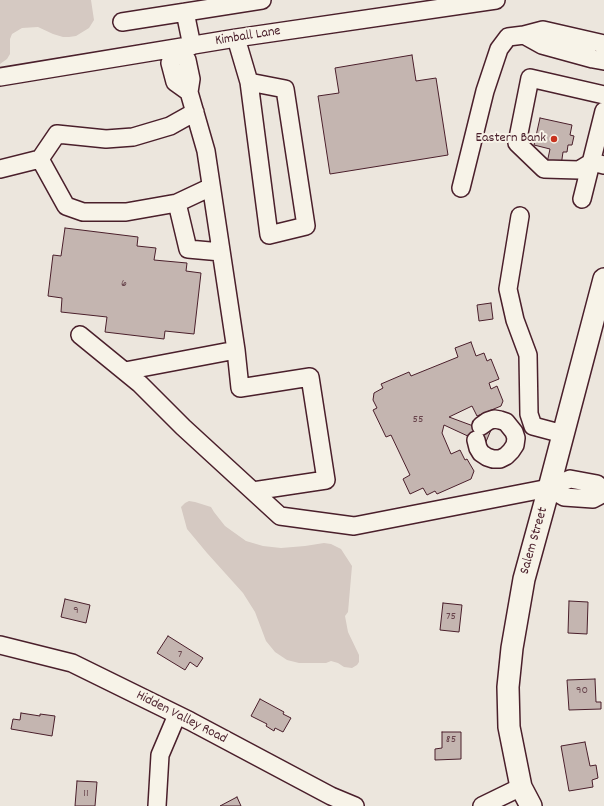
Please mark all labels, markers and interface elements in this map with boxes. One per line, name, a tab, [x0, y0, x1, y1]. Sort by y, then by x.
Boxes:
street label: Kimball Lane	[214, 24, 282, 50]
place label: Eastern Bank	[476, 131, 546, 147]
marker: Eastern Bank	[549, 134, 559, 144]
house number: 6	[121, 277, 127, 291]
house number: 55	[412, 413, 424, 427]
street label: Salem Street	[517, 505, 553, 577]
house number: 9	[73, 604, 79, 618]
house number: 75	[446, 610, 456, 624]
house number: 7	[178, 648, 182, 662]
house number: 90	[576, 684, 588, 698]
street label: Hidden Valley Road	[133, 688, 229, 748]
house number: 85	[446, 733, 456, 747]
house number: 11	[83, 787, 89, 801]

